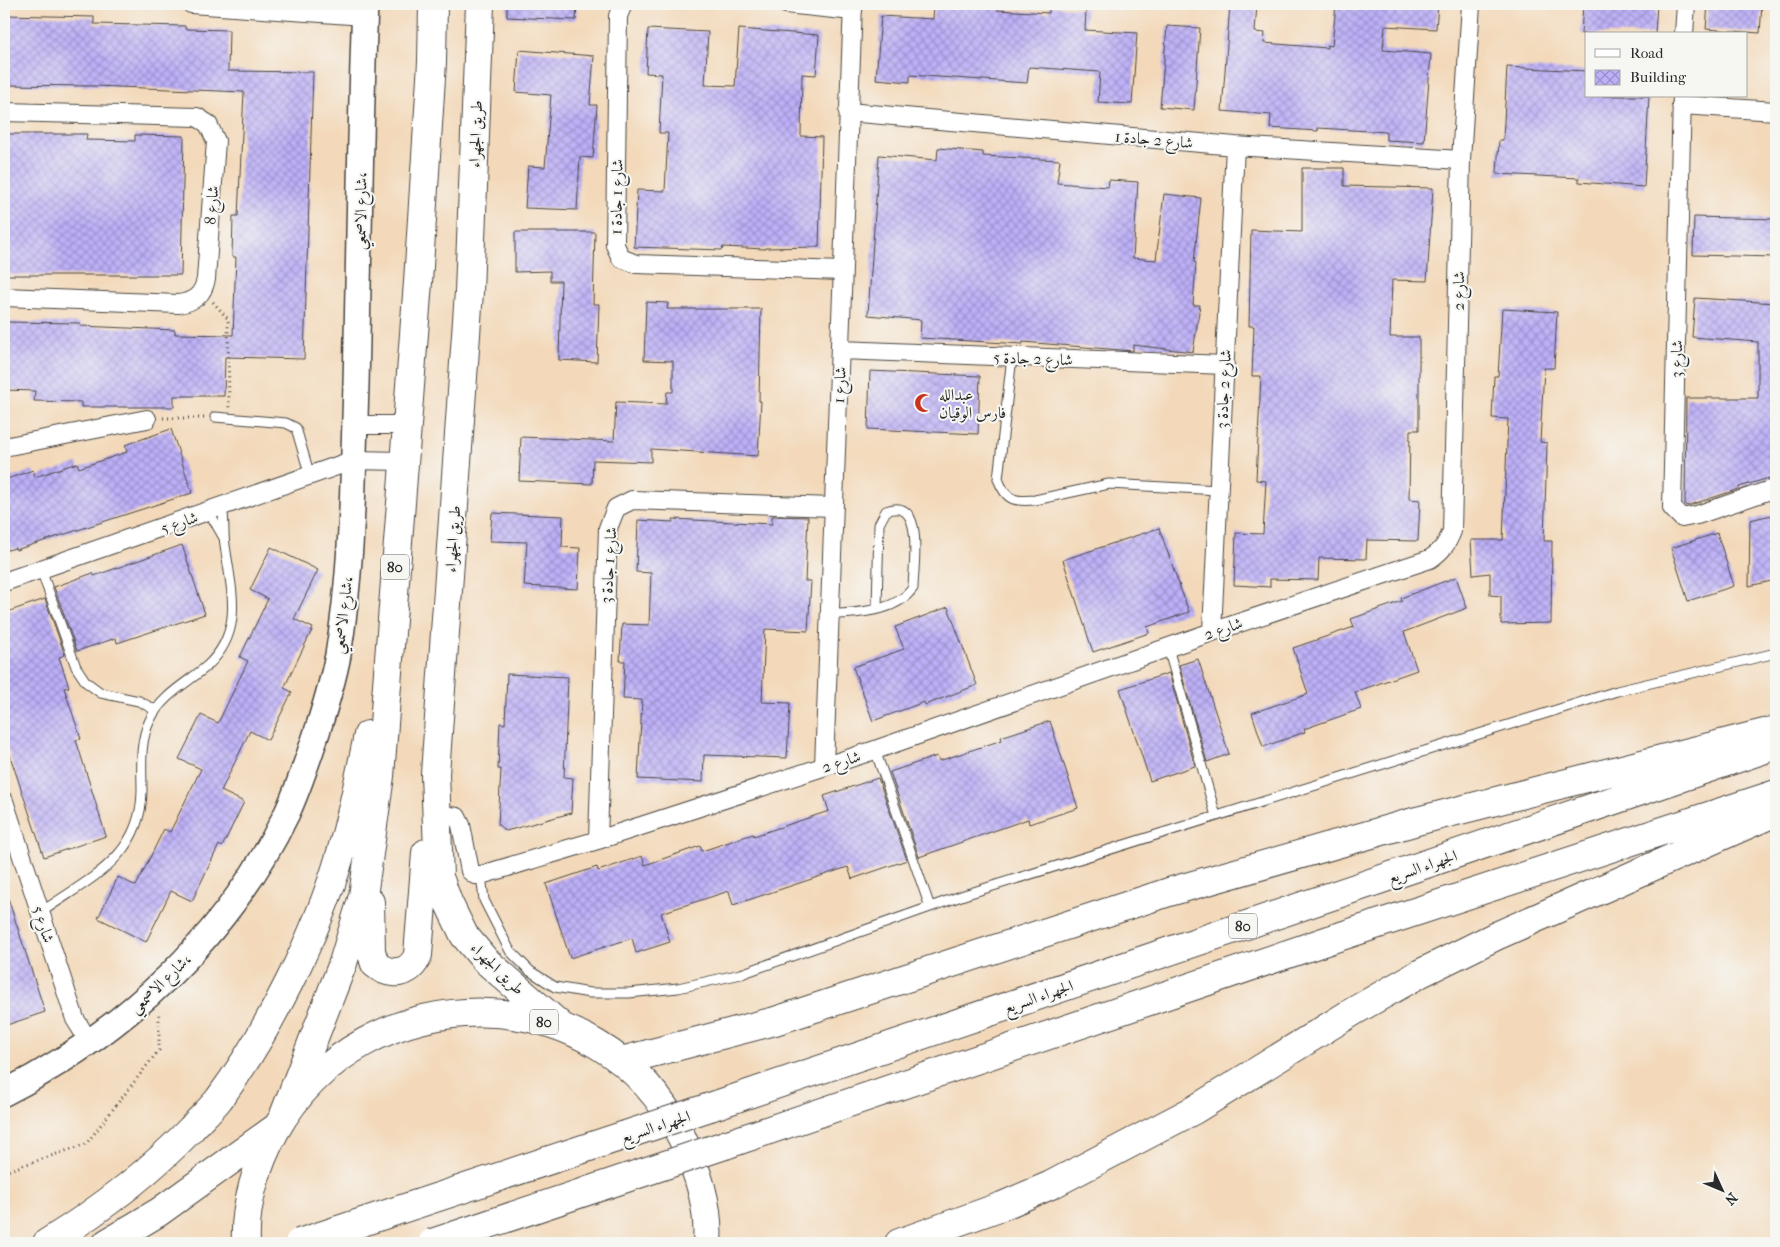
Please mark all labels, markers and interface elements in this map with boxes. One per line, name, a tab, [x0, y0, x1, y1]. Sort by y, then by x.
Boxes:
legend	[1585, 32, 1748, 98]
text: Road	[1630, 44, 1664, 62]
text: Building	[1630, 68, 1687, 86]
street label: طريق الجهراء	[465, 100, 487, 168]
street label: شارع 2 جادة 1	[1114, 127, 1194, 156]
street label: شارع 1 جادة 1	[606, 159, 631, 235]
street label: شارع الاصمعي،	[350, 172, 377, 250]
street label: شارع 8	[201, 185, 226, 226]
street label: شارع 2	[1449, 271, 1472, 311]
street label: شارع 3	[1667, 340, 1690, 378]
street label: شارع 2 جادة 5	[993, 348, 1073, 373]
street label: شارع 2 جادة 3	[1212, 349, 1239, 429]
street label: شارع 1	[829, 366, 854, 404]
place label: عبدالله فارس الوقيان	[939, 385, 1006, 423]
mosque icon: عبدالله فارس الوقيان	[913, 392, 935, 414]
street label: طريق الجهراء	[441, 505, 465, 573]
street label: شارع 5	[158, 507, 202, 541]
street label: شارع 1 جادة 3	[596, 526, 625, 604]
road number: 80	[381, 554, 409, 580]
street label: شارع الاصمعي،	[328, 575, 363, 656]
street label: شارع 2	[1201, 613, 1246, 648]
street label: شارع 2	[819, 746, 864, 780]
street label: الجهراء السريع	[1385, 846, 1461, 893]
street label: شارع 5	[25, 903, 58, 946]
road number: 80	[1229, 914, 1257, 938]
street label: طريق الجهراء	[466, 938, 529, 999]
street label: شارع الاصمعي،	[126, 949, 199, 1022]
street label: الجهراء السريع	[1001, 976, 1077, 1023]
road number: 80	[530, 1010, 558, 1034]
street label: الجهراء السريع	[618, 1106, 694, 1152]
north arrow	[1698, 1164, 1748, 1214]
text: N	[1721, 1189, 1741, 1209]

